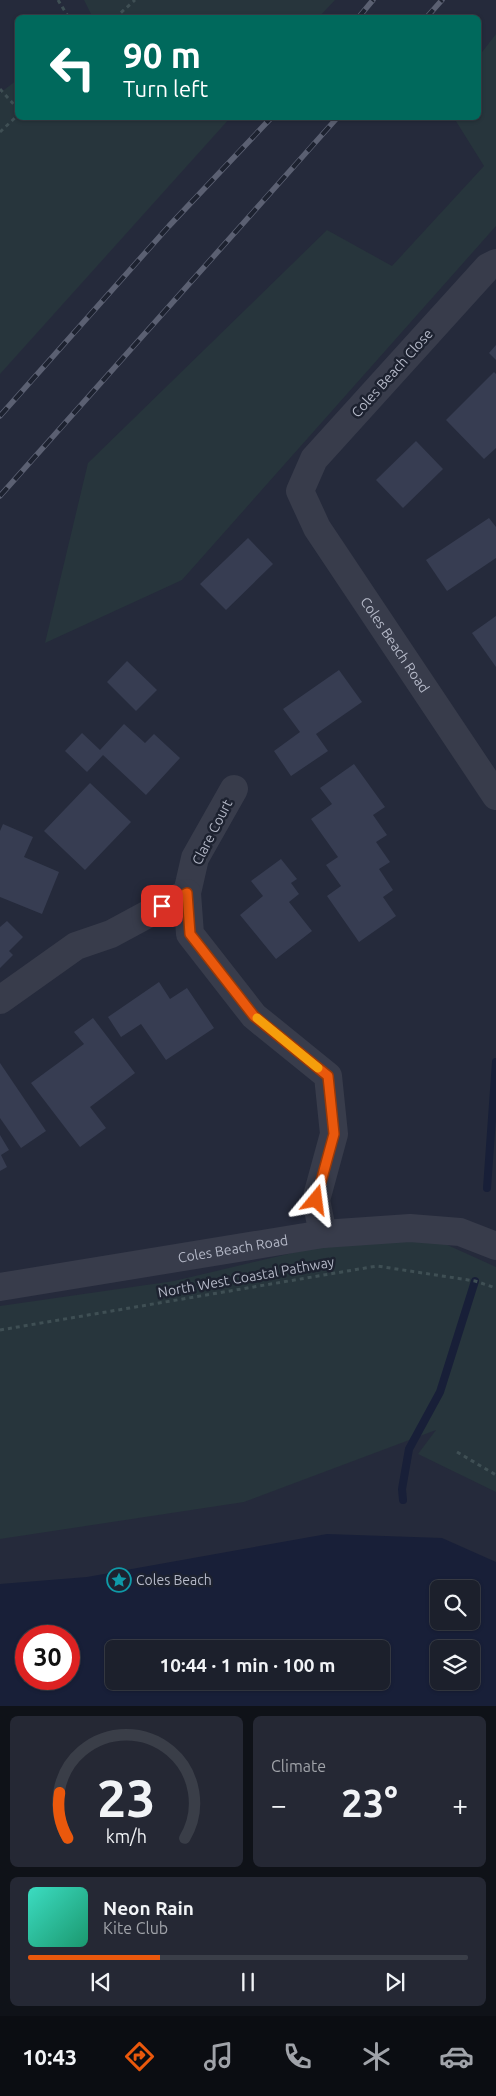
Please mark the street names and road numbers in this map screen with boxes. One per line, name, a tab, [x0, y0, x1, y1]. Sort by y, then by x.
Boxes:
street label: Coles Beach Close	[348, 326, 436, 420]
street label: Coles Beach Road	[357, 594, 433, 695]
street label: Clare Court	[189, 796, 236, 867]
street label: Coles Beach Road	[177, 1232, 289, 1266]
street label: North West Coastal Pathway	[157, 1254, 336, 1300]

